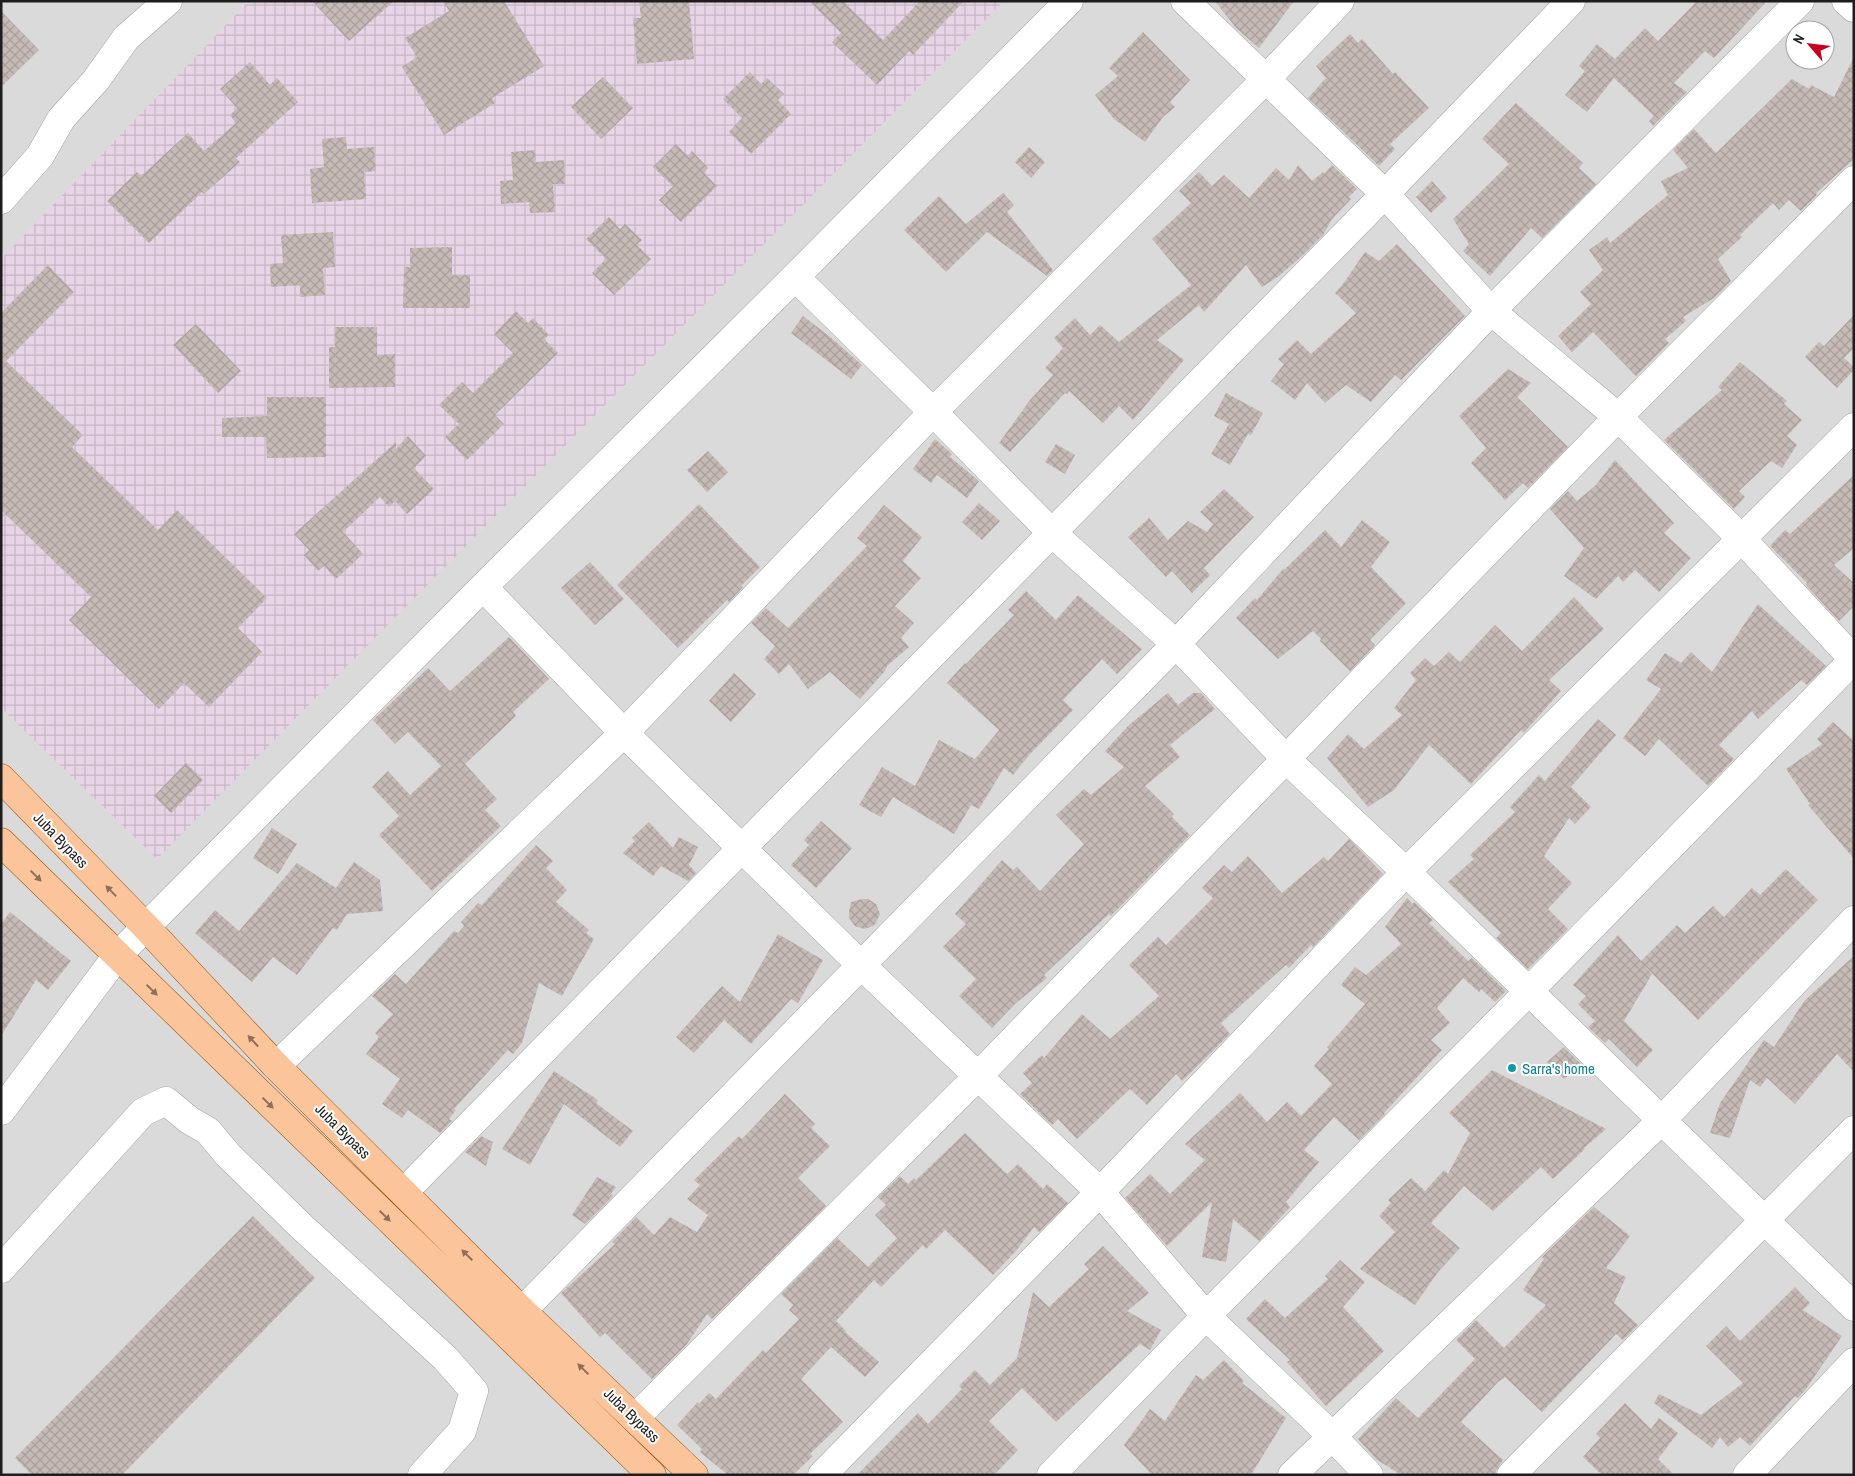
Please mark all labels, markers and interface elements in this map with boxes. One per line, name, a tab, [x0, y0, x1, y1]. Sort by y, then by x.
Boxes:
north arrow	[1785, 20, 1835, 70]
text: N	[1789, 31, 1808, 47]
street label: Juba Bypass	[29, 807, 93, 873]
one-way arrow	[30, 870, 42, 882]
one-way arrow	[105, 886, 117, 898]
one-way arrow	[146, 984, 158, 996]
one-way arrow	[247, 1035, 259, 1047]
place label: Sarra's home	[1522, 1058, 1595, 1079]
marker: Sarra's home	[1506, 1062, 1518, 1074]
one-way arrow	[262, 1097, 274, 1109]
street label: Juba Bypass	[311, 1099, 375, 1163]
one-way arrow	[379, 1210, 391, 1222]
one-way arrow	[461, 1249, 473, 1261]
one-way arrow	[577, 1363, 589, 1375]
street label: Juba Bypass	[599, 1383, 665, 1447]

